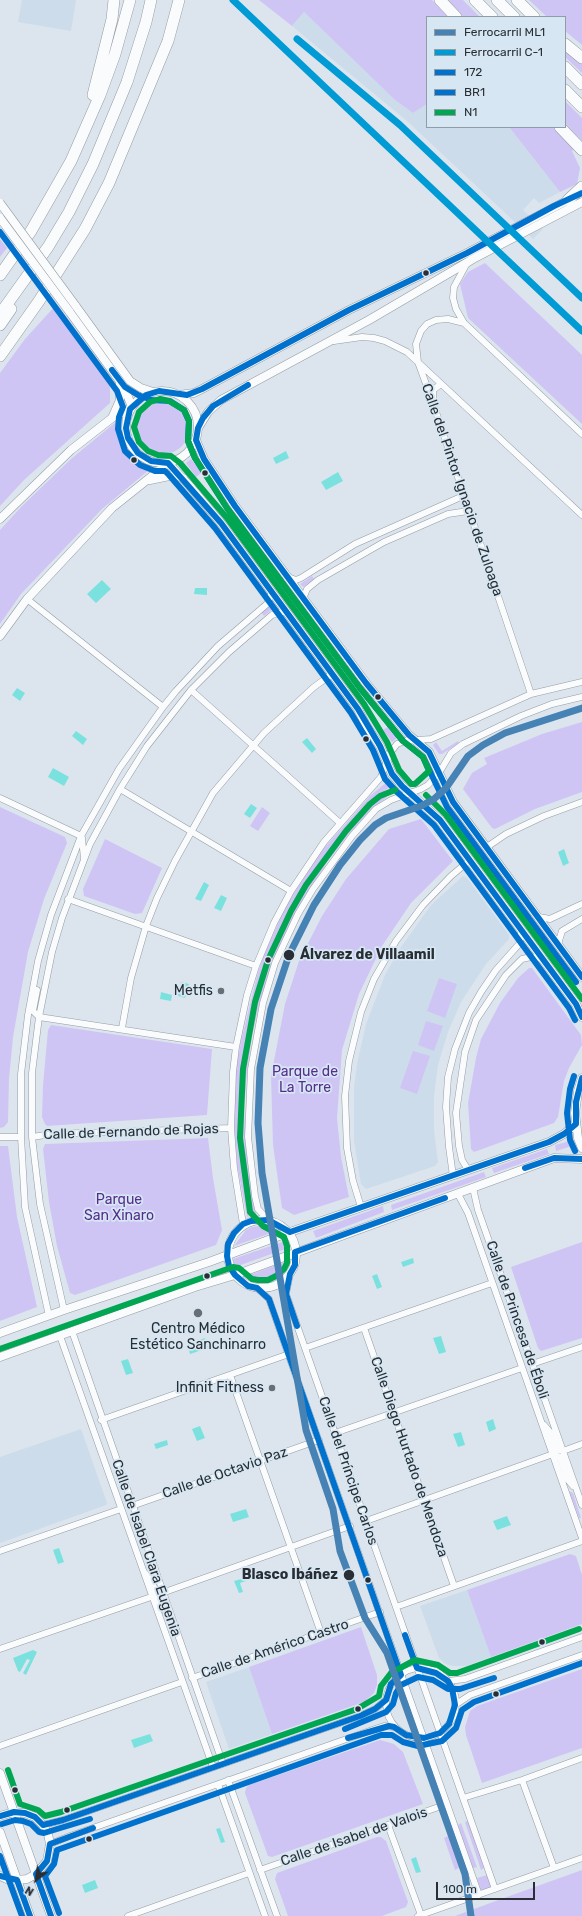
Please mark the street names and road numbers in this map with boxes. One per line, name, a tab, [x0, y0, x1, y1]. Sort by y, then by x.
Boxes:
street label: Calle del Pintor Ignacio de Zuloaga	[418, 382, 506, 598]
street label: Calle de Fernando de Rojas	[43, 1121, 219, 1143]
street label: Calle de Princesa de Éboli	[482, 1239, 552, 1401]
street label: Calle Diego Hurtado de Mendoza	[367, 1355, 451, 1559]
street label: Calle del Príncipe Carlos	[315, 1395, 381, 1547]
street label: Calle de Octavio Paz	[160, 1444, 290, 1502]
street label: Calle de Isabel Clara Eugenia	[108, 1457, 184, 1639]
street label: Calle de Américo Castro	[199, 1616, 351, 1682]
street label: Calle de Isabel de Valois	[278, 1804, 430, 1870]

